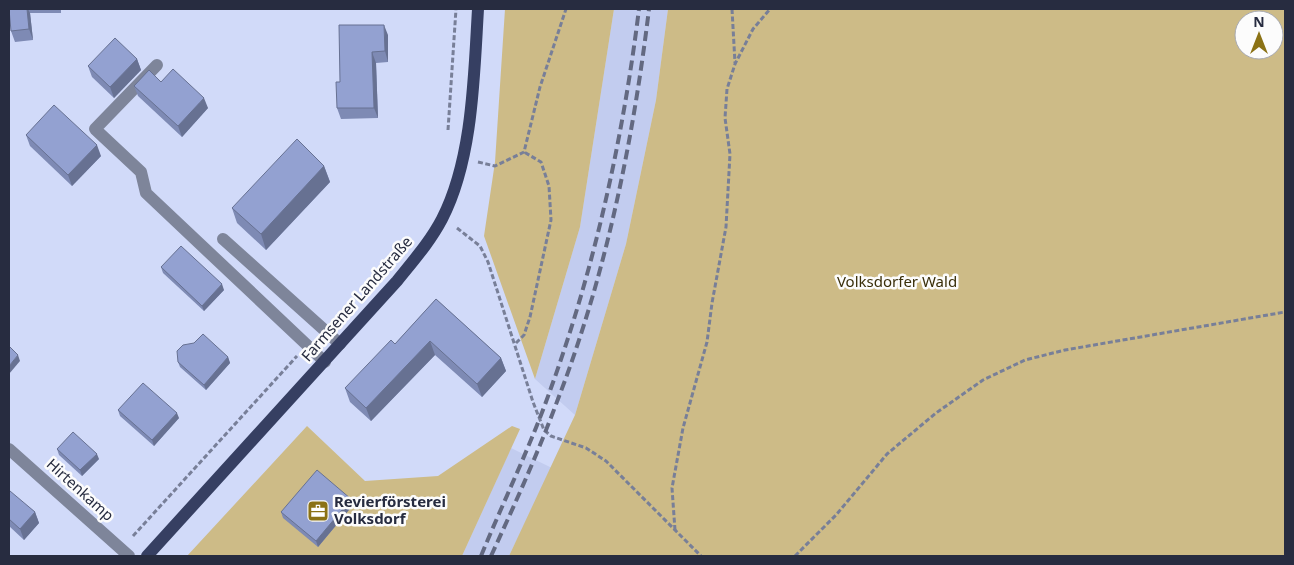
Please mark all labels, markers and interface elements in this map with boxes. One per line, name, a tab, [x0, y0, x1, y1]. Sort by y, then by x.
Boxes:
north arrow	[1234, 10, 1284, 60]
text: N	[1253, 12, 1265, 31]
street label: Farmsener Landstraße	[296, 232, 416, 365]
park label: Volksdorfer Wald	[837, 271, 957, 291]
street label: Hirtenkamp	[43, 454, 119, 525]
place label: Revierförsterei Volksdorf	[334, 491, 446, 528]
office icon: Revierförsterei Volksdorf	[306, 499, 330, 523]

